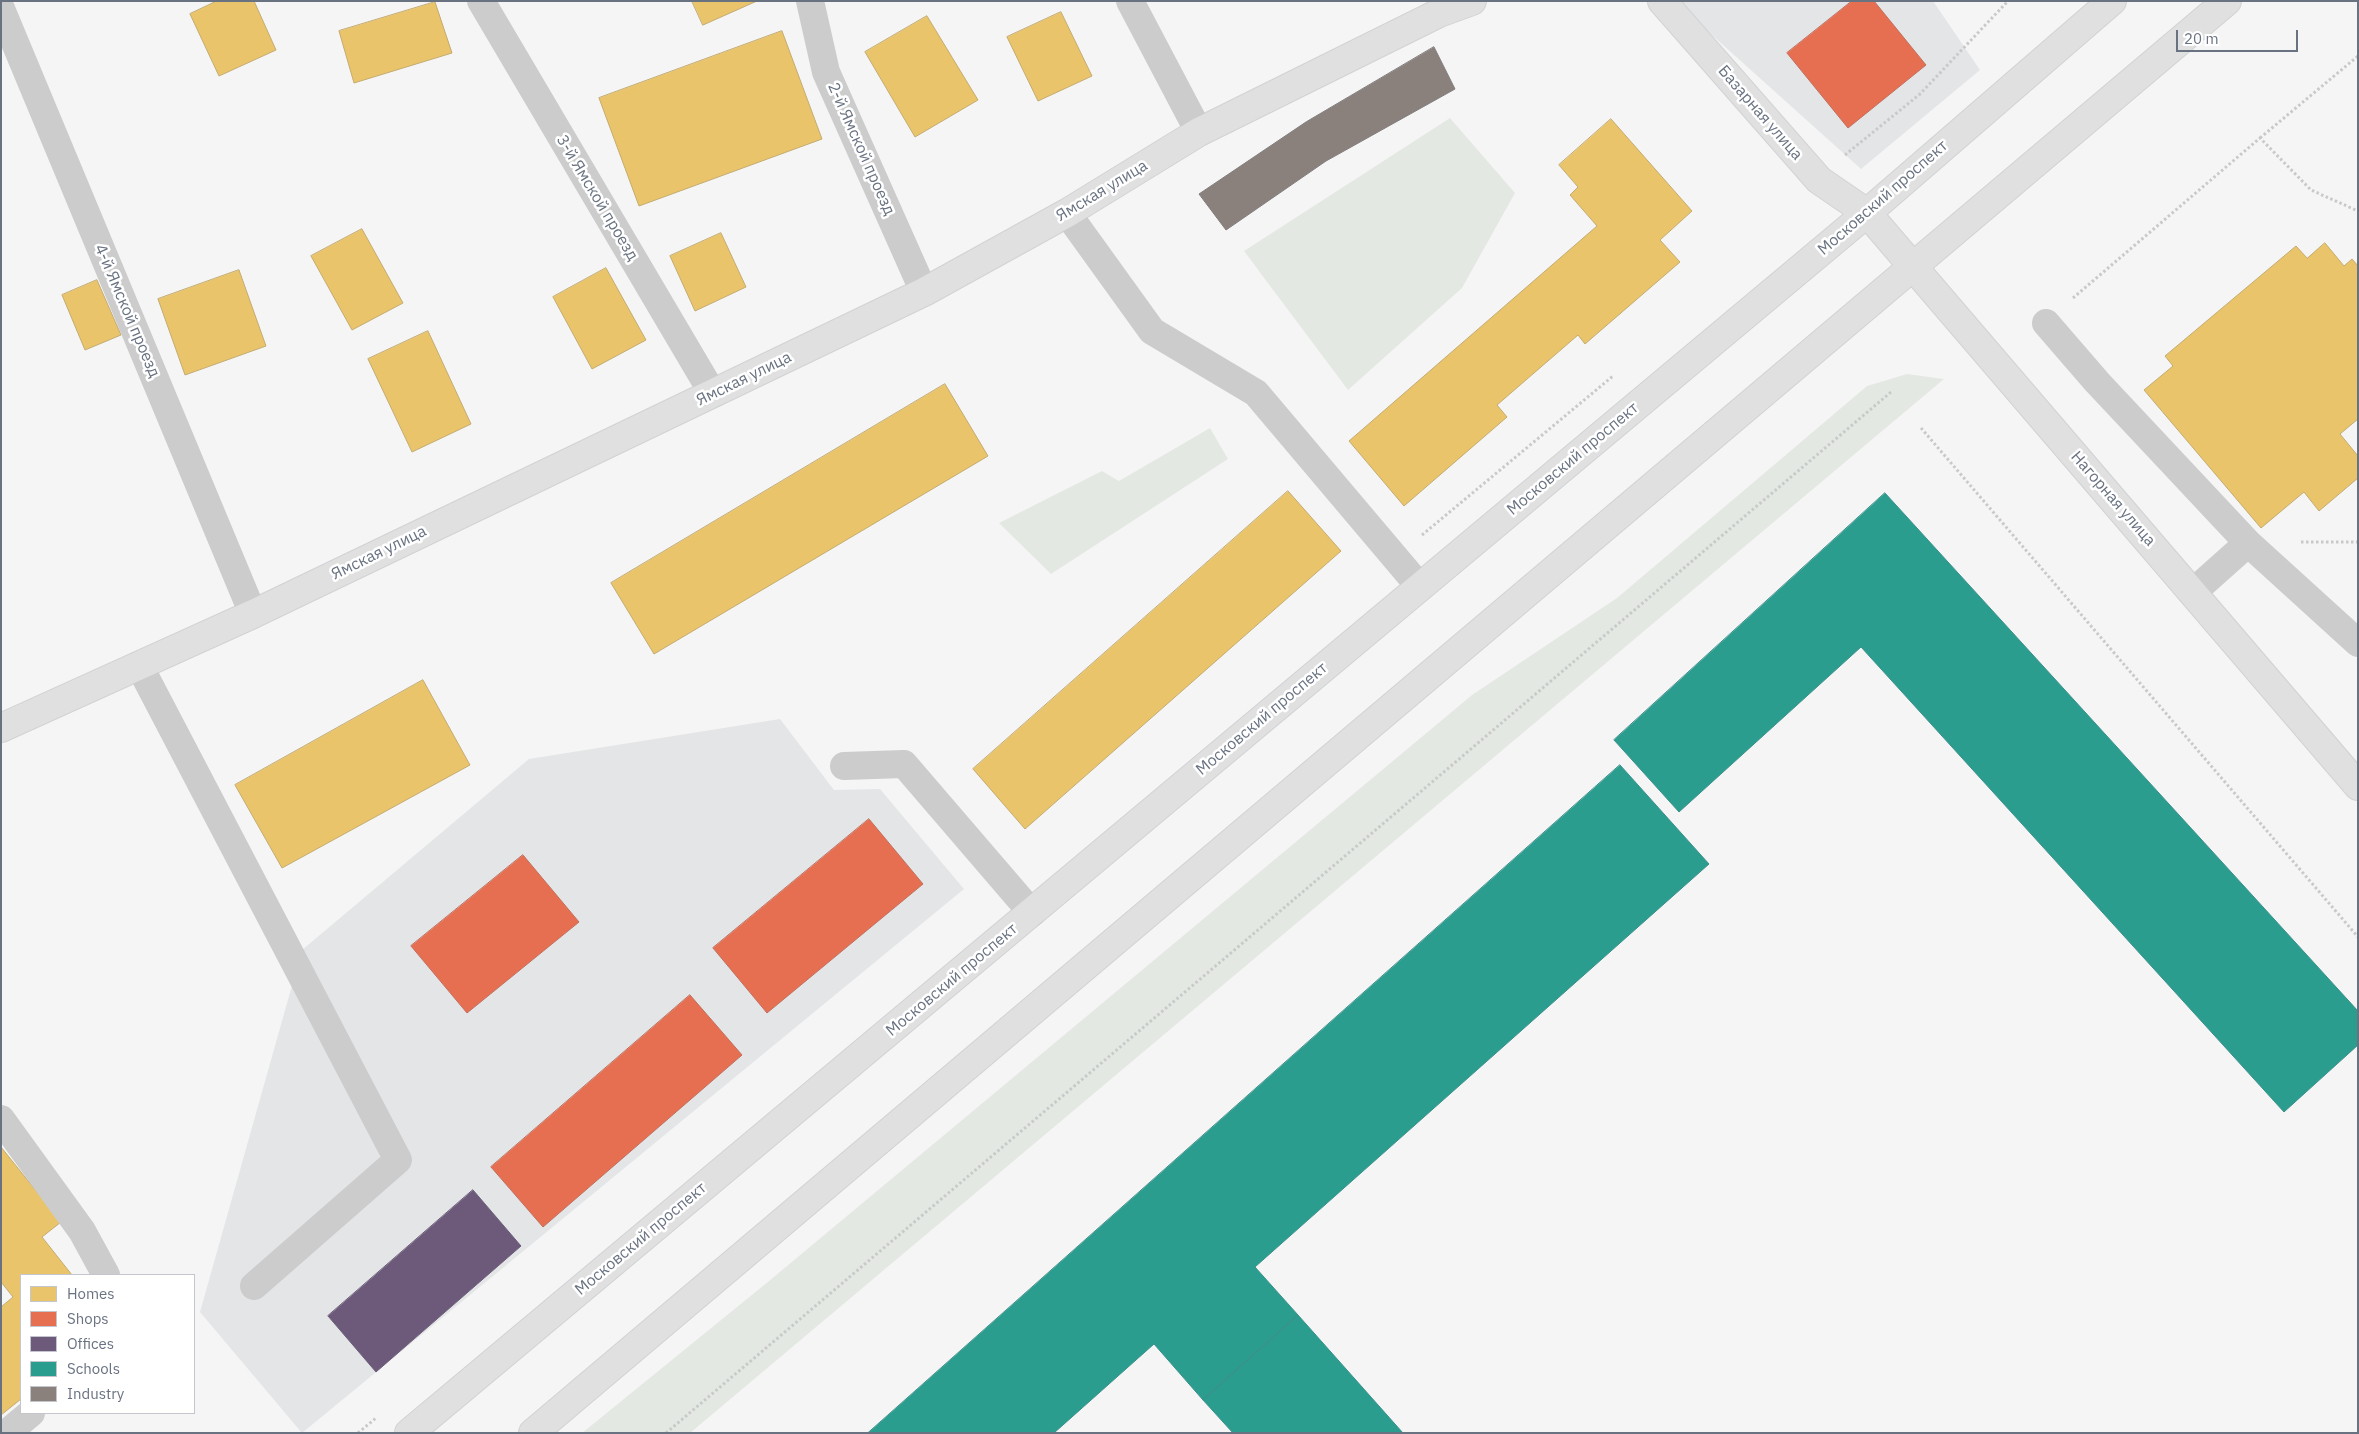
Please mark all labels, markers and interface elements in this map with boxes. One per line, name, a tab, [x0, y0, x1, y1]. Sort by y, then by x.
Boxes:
scale bar	[2179, 20, 2302, 52]
text: 20 m	[2184, 29, 2219, 48]
street label: Базарная улица	[1714, 62, 1806, 164]
street label: 2-й Ямской проезд	[823, 80, 899, 218]
street label: 3-й Ямской проезд	[552, 132, 642, 264]
street label: Московский проспект	[1814, 136, 1952, 260]
street label: Ямская улица	[1053, 156, 1151, 226]
street label: 4-й Ямской проезд	[90, 241, 164, 381]
street label: Ямская улица	[693, 348, 795, 410]
street label: Московский проспект	[1503, 398, 1643, 520]
street label: Нагорная улица	[2067, 448, 2159, 550]
street label: Ямская улица	[328, 522, 430, 584]
street label: Московский проспект	[1192, 658, 1332, 780]
street label: Московский проспект	[882, 919, 1022, 1041]
street label: Московский проспект	[571, 1178, 711, 1300]
legend	[20, 1274, 195, 1414]
text: Homes	[67, 1284, 115, 1303]
text: Shops	[67, 1309, 109, 1328]
text: Offices	[67, 1334, 114, 1353]
text: Schools	[67, 1359, 120, 1378]
text: Industry	[67, 1384, 124, 1403]

